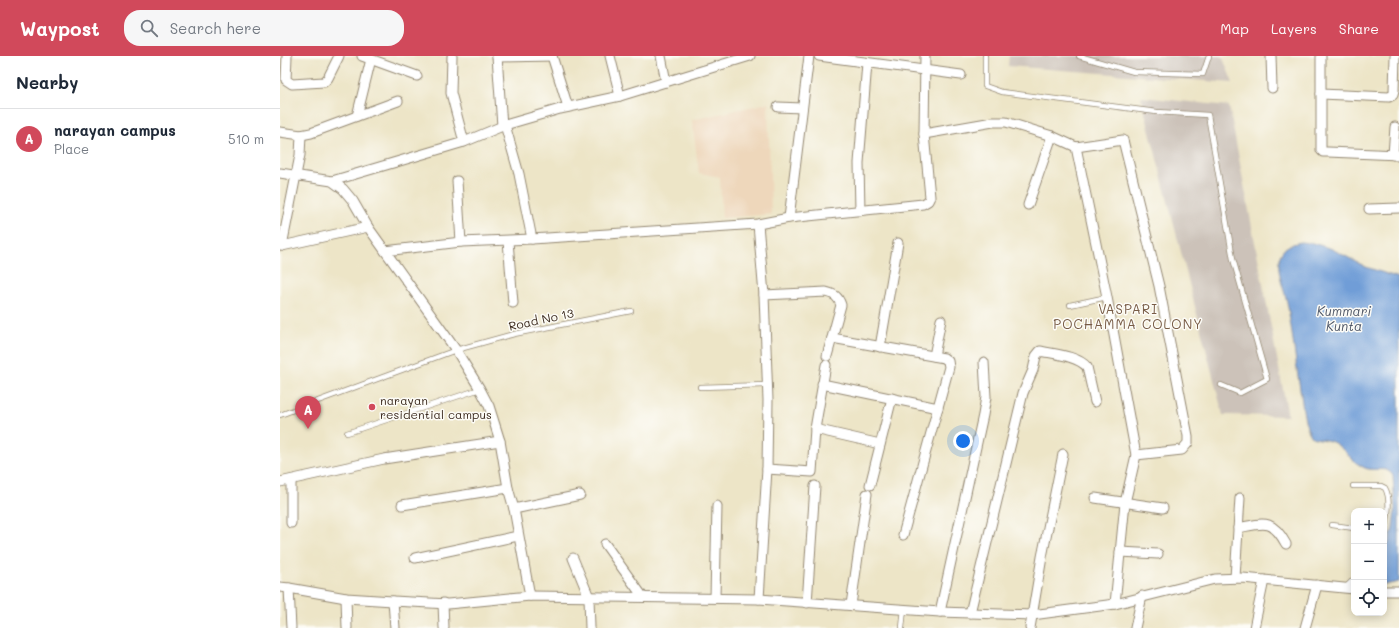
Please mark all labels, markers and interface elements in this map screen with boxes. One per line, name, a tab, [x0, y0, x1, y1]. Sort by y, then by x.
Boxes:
search box	[124, 10, 404, 46]
text: Waypost	[20, 16, 100, 41]
icon: search	[138, 17, 160, 39]
text: Search here	[170, 18, 261, 38]
text: Map	[1220, 19, 1249, 38]
text: Layers	[1271, 19, 1317, 38]
text: Share	[1339, 19, 1379, 38]
text: Nearby	[16, 71, 78, 93]
text: narayan campus	[54, 120, 176, 140]
text: A	[24, 130, 34, 147]
text: 510 m	[228, 130, 264, 147]
text: Place	[54, 140, 89, 157]
district label: VASPARI POCHAMMA COLONY	[1053, 300, 1203, 332]
water label: Kummari Kunta	[1317, 302, 1371, 334]
street label: Road No 13	[507, 304, 575, 334]
place label: narayan residential campus	[380, 392, 492, 422]
pin: A	[295, 396, 321, 429]
marker: narayan residential campus	[367, 402, 377, 412]
your location	[953, 431, 973, 451]
map controls	[1351, 508, 1387, 616]
button: +	[1351, 508, 1387, 544]
button: −	[1351, 544, 1387, 580]
button: locate	[1351, 580, 1387, 616]

